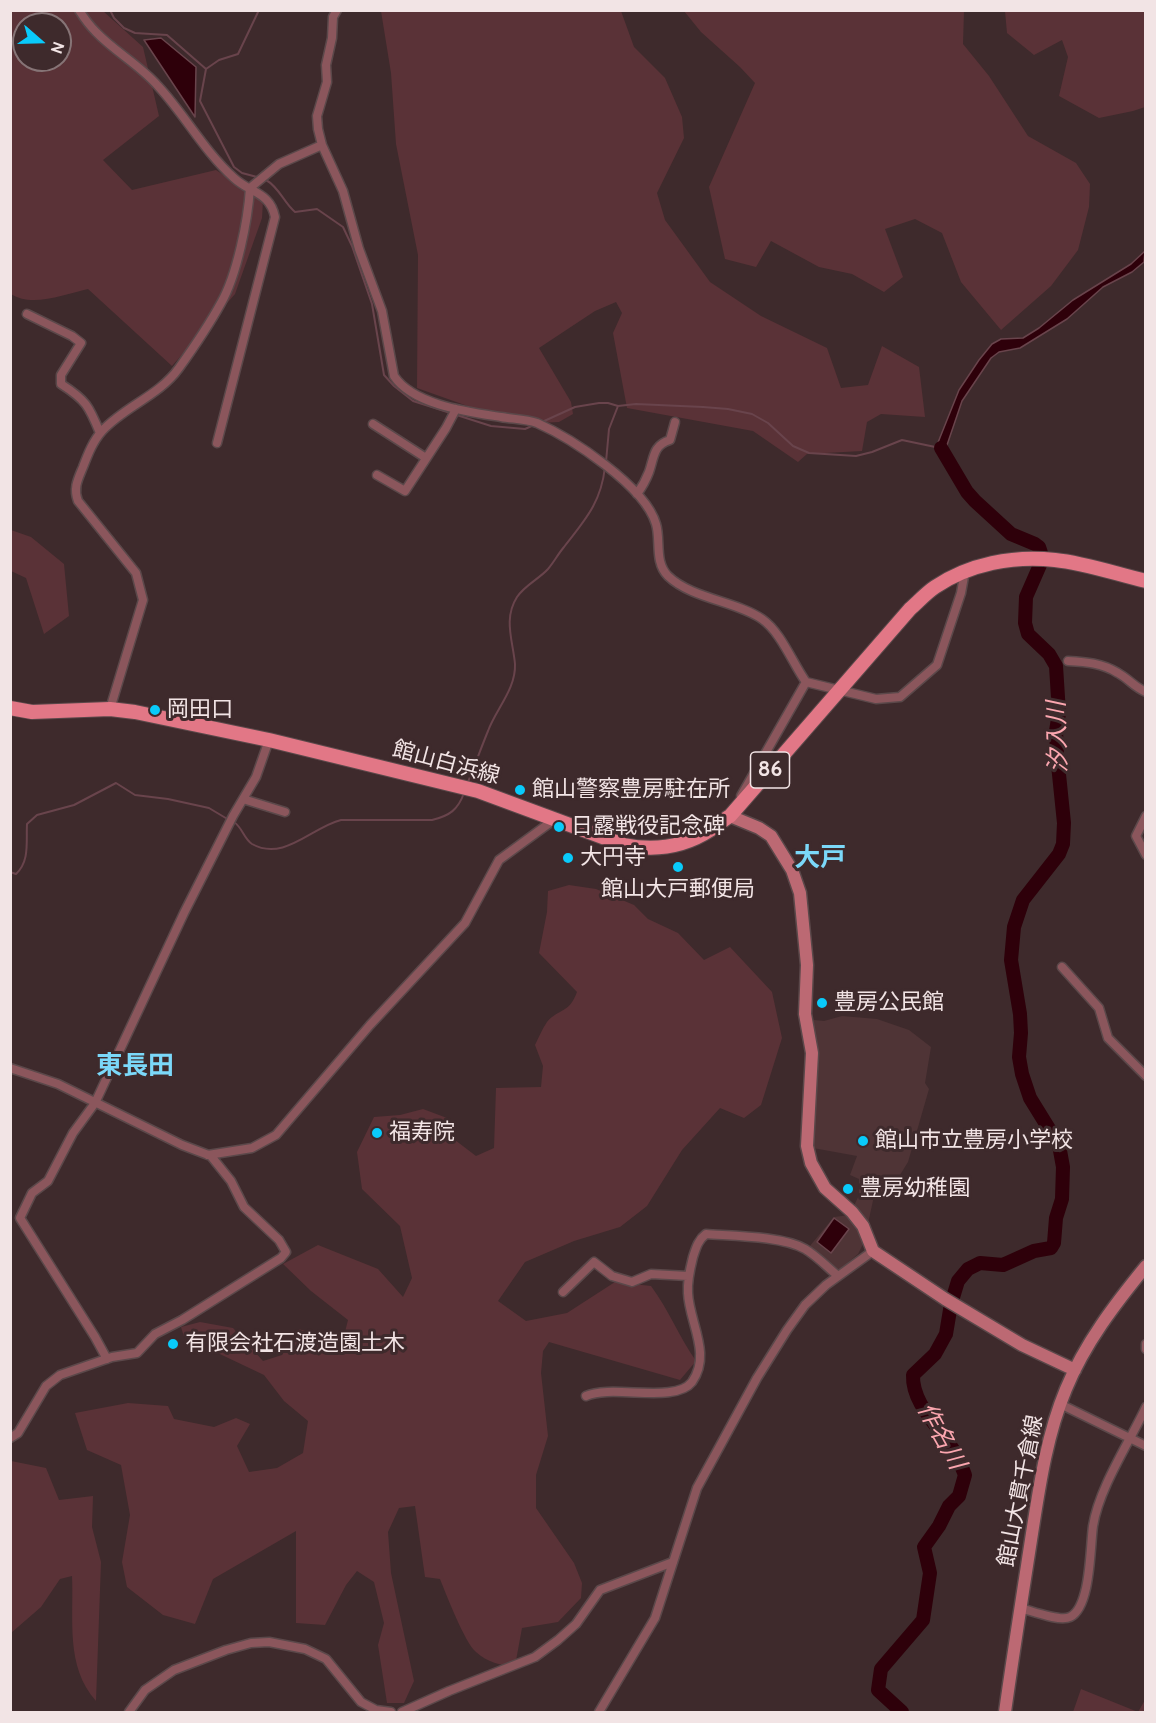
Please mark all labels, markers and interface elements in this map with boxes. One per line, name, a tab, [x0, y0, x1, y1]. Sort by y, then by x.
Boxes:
north arrow	[12, 12, 72, 72]
text: N	[47, 39, 68, 56]
place label: 岡田口	[167, 697, 233, 723]
water label: 汐入川	[1042, 701, 1074, 773]
marker: 岡田口	[148, 703, 162, 717]
street label: 館山白浜線	[389, 736, 503, 790]
road number: 86	[750, 752, 790, 788]
place label: 館山警察豊房駐在所	[532, 777, 730, 803]
marker: 館山警察豊房駐在所	[513, 783, 527, 797]
place label: 日露戦役記念碑	[571, 814, 725, 840]
marker: 日露戦役記念碑	[552, 820, 566, 834]
district label: 大戸	[794, 842, 846, 874]
place label: 大円寺	[580, 845, 646, 871]
marker: 大円寺	[561, 851, 575, 865]
marker: 館山大戸郵便局	[671, 860, 685, 874]
place label: 館山大戸郵便局	[601, 877, 755, 903]
place label: 豊房公民館	[834, 990, 944, 1016]
marker: 豊房公民館	[815, 996, 829, 1010]
district label: 東長田	[96, 1050, 174, 1082]
place label: 福寿院	[389, 1120, 455, 1146]
marker: 福寿院	[370, 1126, 384, 1140]
place label: 館山市立豊房小学校	[875, 1128, 1073, 1154]
marker: 館山市立豊房小学校	[856, 1134, 870, 1148]
place label: 豊房幼稚園	[860, 1176, 970, 1202]
marker: 豊房幼稚園	[841, 1182, 855, 1196]
place label: 有限会社石渡造園土木	[185, 1331, 405, 1357]
marker: 有限会社石渡造園土木	[166, 1337, 180, 1351]
water label: 作名川	[911, 1398, 971, 1474]
street label: 館山大貫千倉線	[993, 1413, 1049, 1569]

